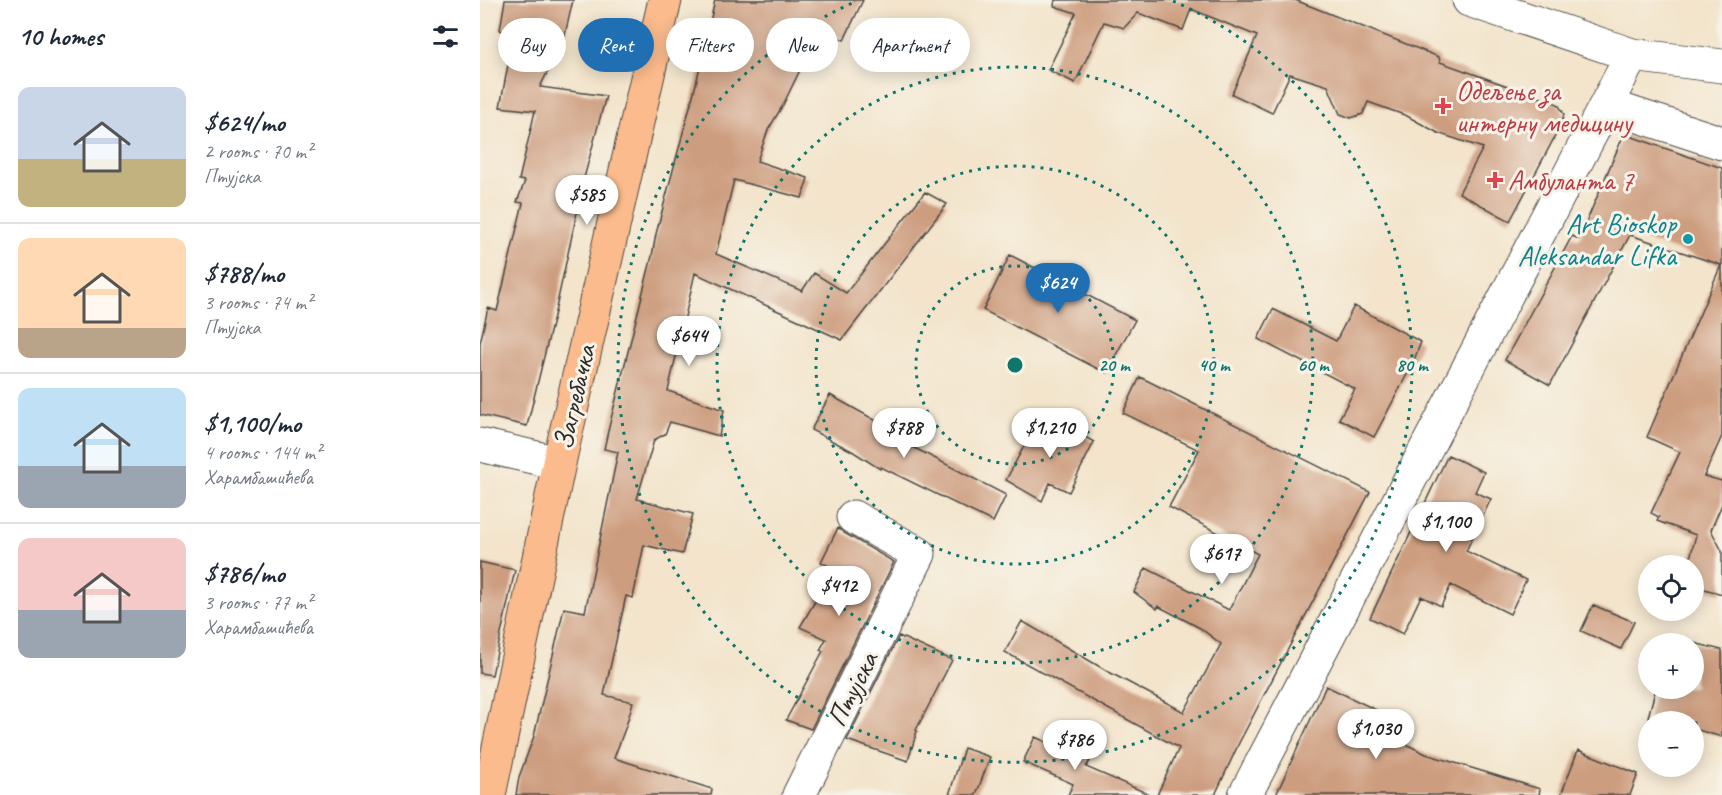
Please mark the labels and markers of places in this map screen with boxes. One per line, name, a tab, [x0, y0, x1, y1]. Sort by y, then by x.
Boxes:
place label: Одељење за интерну медицину	[1456, 73, 1634, 140]
marker: Одељење за интерну медицину	[1434, 97, 1452, 115]
place label: Амбуланта 7	[1508, 163, 1635, 198]
marker: Амбуланта 7	[1486, 171, 1504, 189]
pin: $585	[551, 175, 623, 226]
place label: Art Bioskop Aleksandar Lifka	[1518, 206, 1678, 273]
marker: Art Bioskop Aleksandar Lifka	[1681, 232, 1695, 246]
pin: $624	[1022, 263, 1094, 314]
pin: $644	[653, 316, 725, 367]
centre of rings	[1005, 355, 1025, 375]
pin: $788	[868, 408, 940, 459]
pin: $1,210	[1001, 408, 1099, 459]
pin: $1,100	[1397, 502, 1495, 553]
pin: $617	[1186, 534, 1258, 585]
pin: $412	[803, 566, 875, 617]
pin: $1,030	[1327, 709, 1425, 760]
pin: $786	[1039, 720, 1111, 771]

